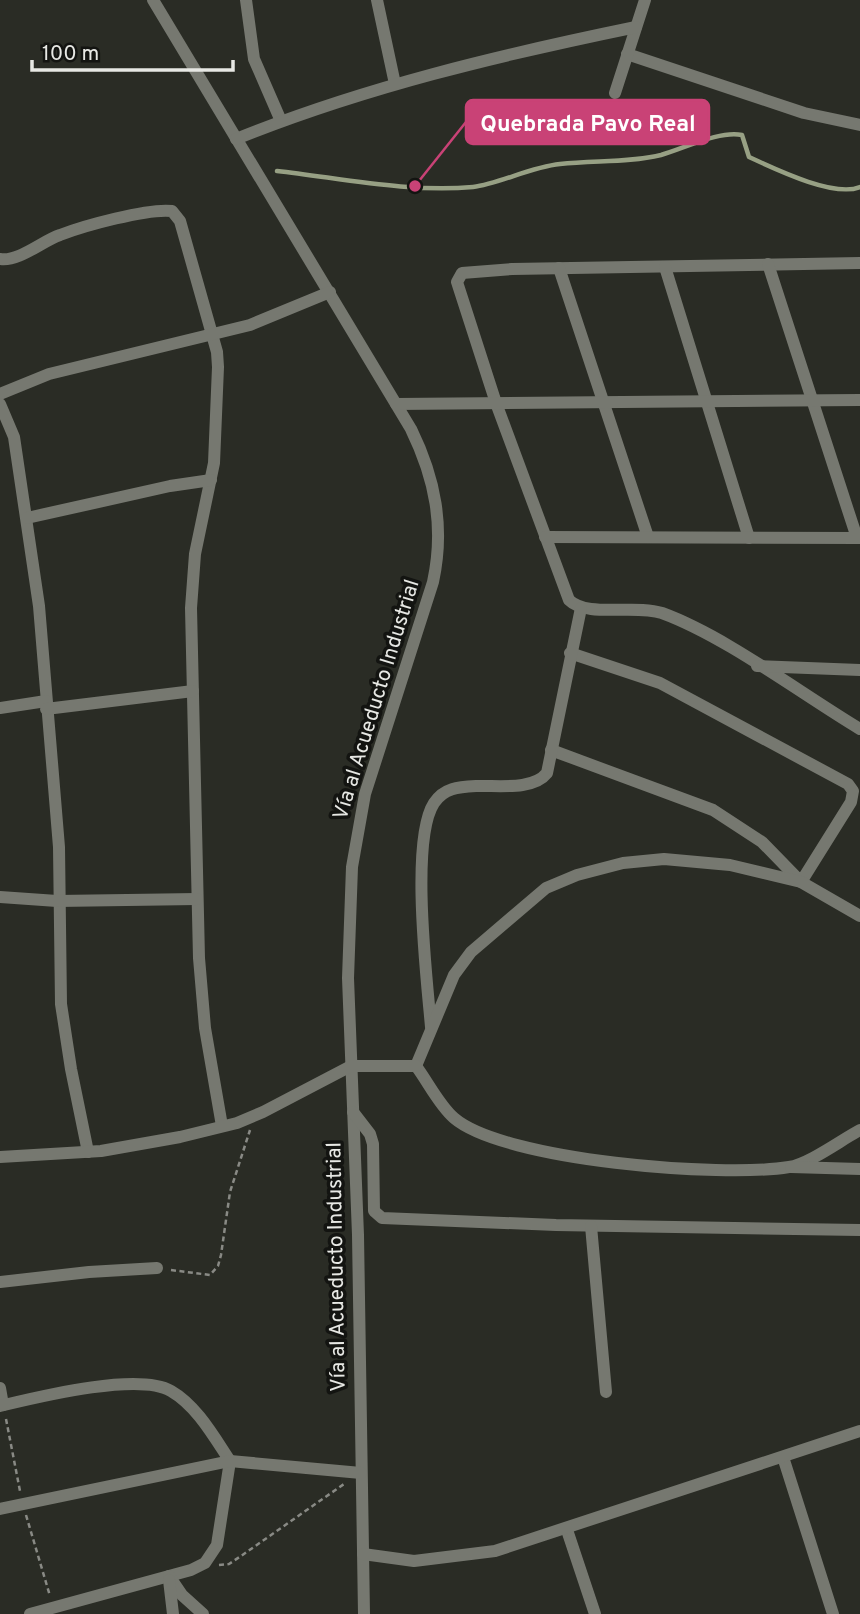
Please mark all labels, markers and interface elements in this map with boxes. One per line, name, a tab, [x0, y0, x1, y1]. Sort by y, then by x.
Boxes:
scale bar	[32, 28, 233, 72]
text: 100 m	[42, 41, 99, 68]
callout: Quebrada Pavo Real	[466, 100, 709, 144]
text: Quebrada Pavo Real	[480, 111, 696, 140]
street label: Vía al Acueducto Industrial	[328, 577, 426, 823]
street label: Vía al Acueducto Industrial	[321, 1142, 353, 1392]

